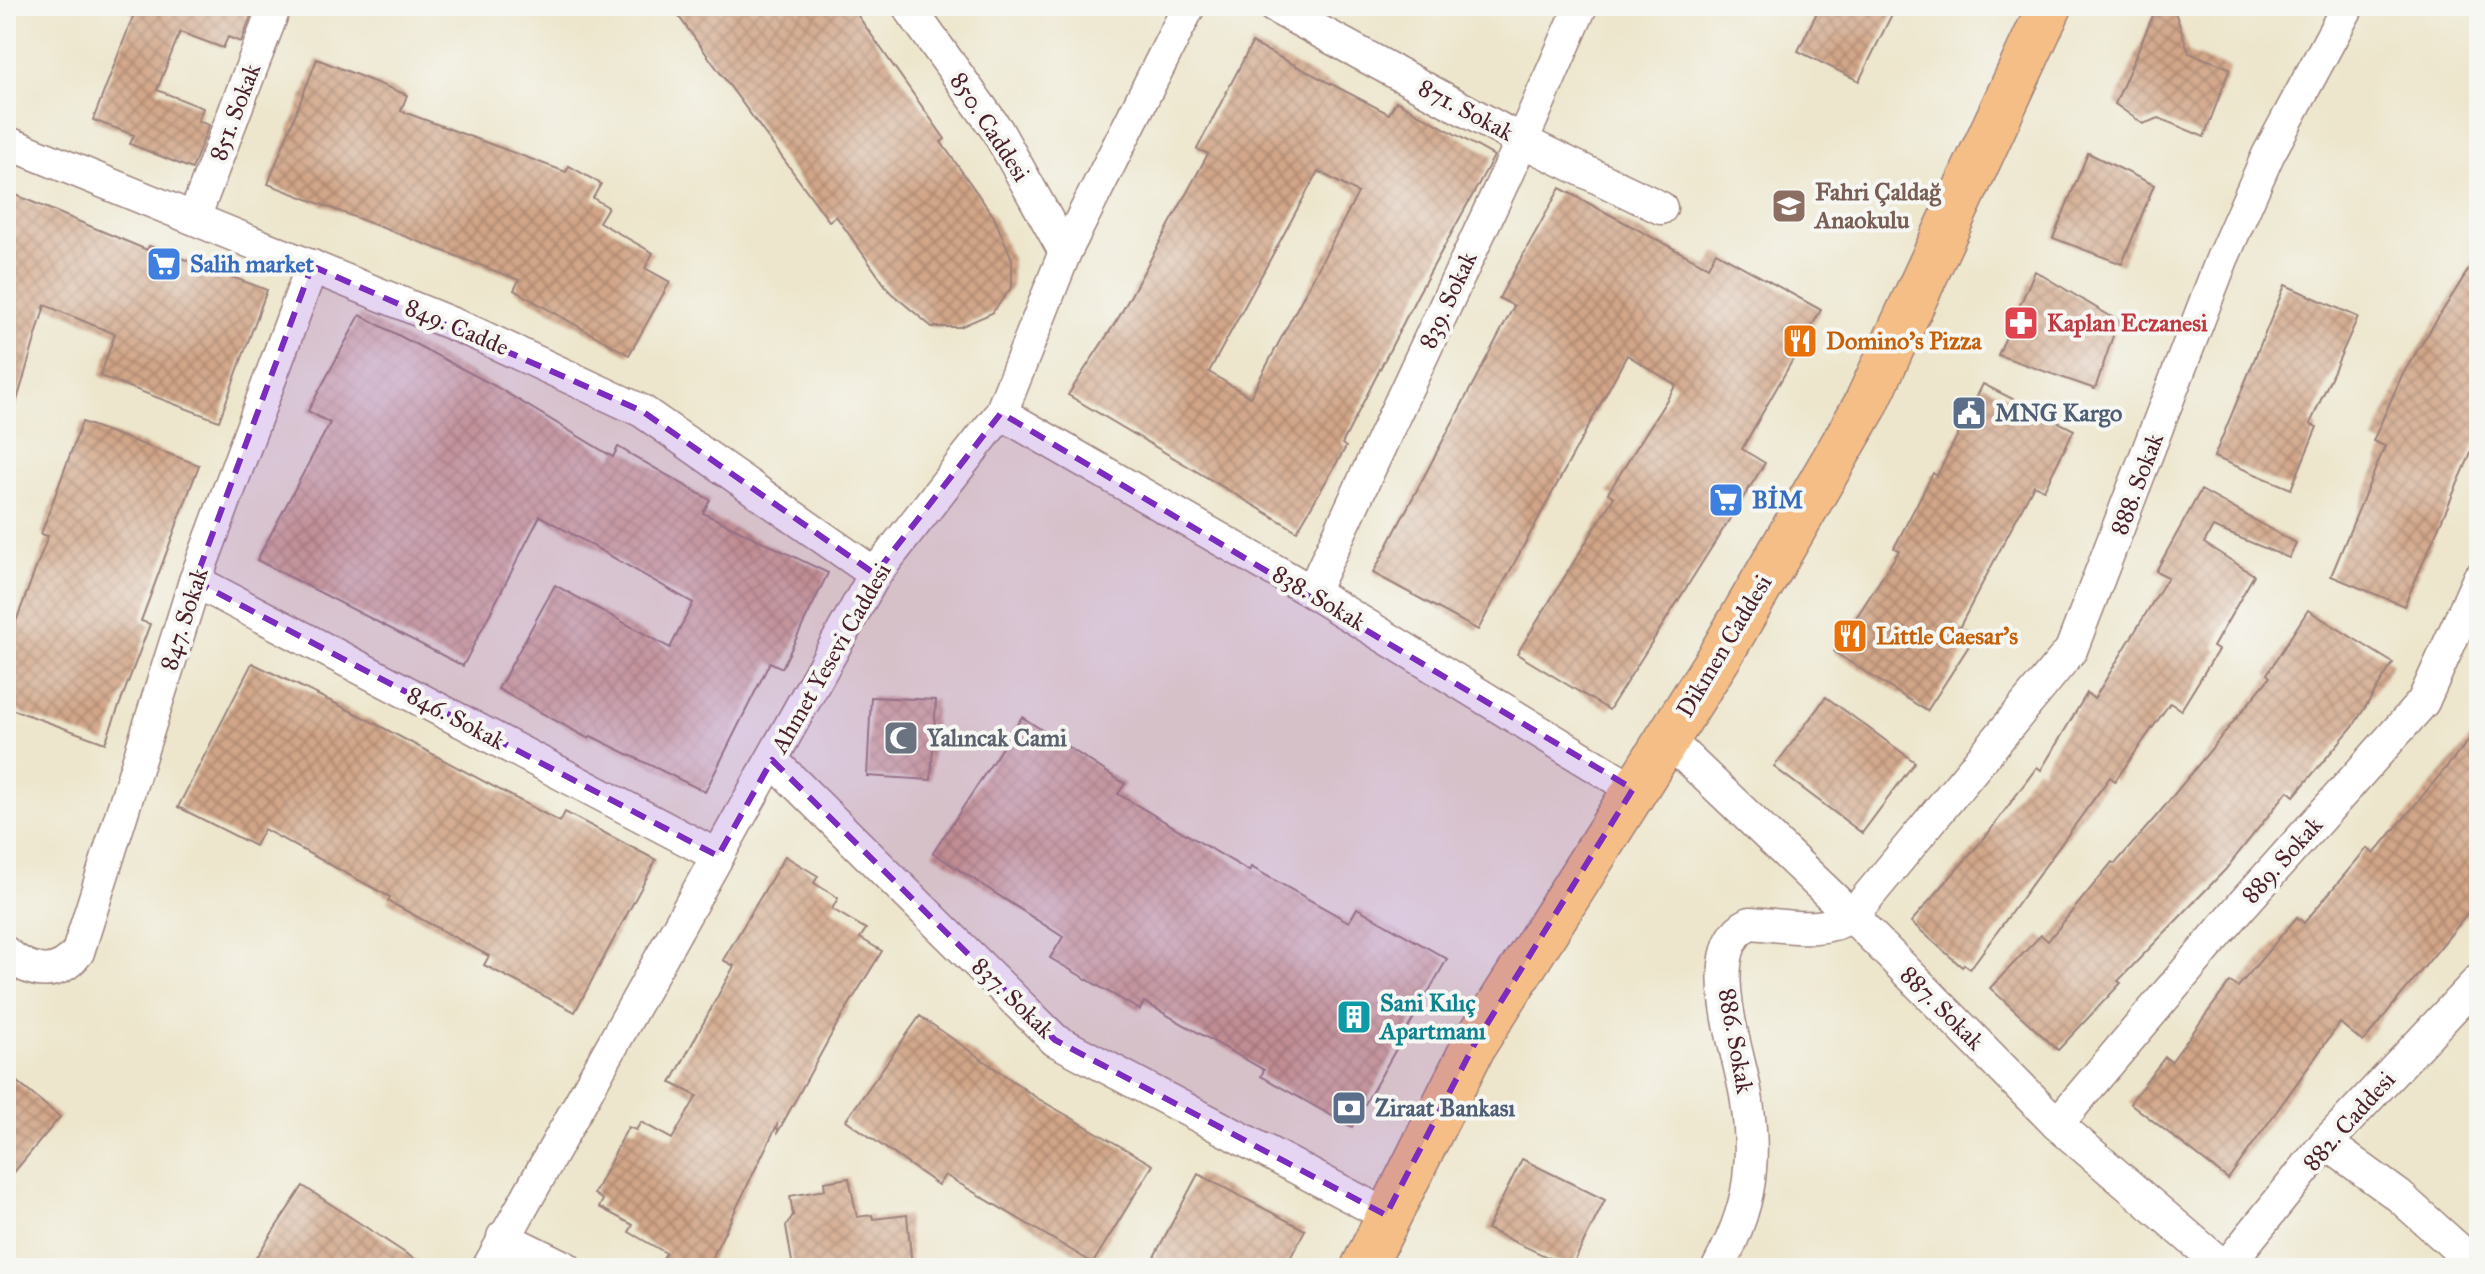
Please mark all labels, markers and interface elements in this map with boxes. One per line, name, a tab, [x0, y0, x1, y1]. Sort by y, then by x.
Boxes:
street label: 851. Sokak	[203, 58, 268, 165]
street label: 850. Caddesi	[944, 67, 1037, 187]
street label: 871. Sokak	[1413, 72, 1520, 148]
place label: Fahri Çaldağ Anaokulu	[1813, 177, 1941, 235]
school or university icon: Fahri Çaldağ Anaokulu	[1770, 187, 1808, 225]
supermarket icon: Salih market	[145, 245, 183, 283]
street label: 839. Sokak	[1412, 246, 1484, 353]
place label: Salih market	[190, 249, 315, 279]
street label: 849. Cadde	[401, 292, 513, 362]
pharmacy icon: Kaplan Eczanesi	[2002, 304, 2040, 342]
place label: Kaplan Eczanesi	[2047, 308, 2208, 338]
restaurant icon: Domino's Pizza	[1781, 322, 1819, 360]
place label: Domino's Pizza	[1826, 326, 1982, 356]
public building icon: MNG Kargo	[1950, 394, 1988, 432]
place label: MNG Kargo	[1995, 398, 2122, 428]
street label: 888. Sokak	[2104, 428, 2170, 539]
supermarket icon: BİM	[1707, 481, 1745, 519]
place label: BİM	[1752, 485, 1803, 515]
street label: Ahmet Yesevi Caddesi	[764, 557, 898, 759]
street label: 838. Sokak	[1267, 558, 1372, 638]
street label: 847. Sokak	[153, 563, 215, 674]
street label: Dikmen Caddesi	[1670, 569, 1778, 723]
restaurant icon: Little Caesar's	[1831, 617, 1869, 655]
place label: Little Caesar's	[1876, 621, 2018, 651]
street label: 846. Sokak	[402, 680, 511, 757]
mosque icon: Yalıncak Cami	[882, 719, 920, 757]
place label: Yalıncak Cami	[926, 723, 1067, 753]
street label: 889. Sokak	[2235, 810, 2329, 910]
street label: 837. Sokak	[965, 951, 1061, 1045]
street label: 887. Sokak	[1894, 960, 1991, 1057]
street label: 886. Sokak	[1712, 986, 1760, 1097]
place label: Sani Kılıç Apartmanı	[1378, 988, 1486, 1046]
building icon: Sani Kılıç Apartmanı	[1335, 998, 1373, 1036]
street label: 882. Caddesi	[2296, 1065, 2402, 1177]
bank icon: Ziraat Bankası	[1330, 1089, 1368, 1127]
place label: Ziraat Bankası	[1375, 1093, 1516, 1123]

